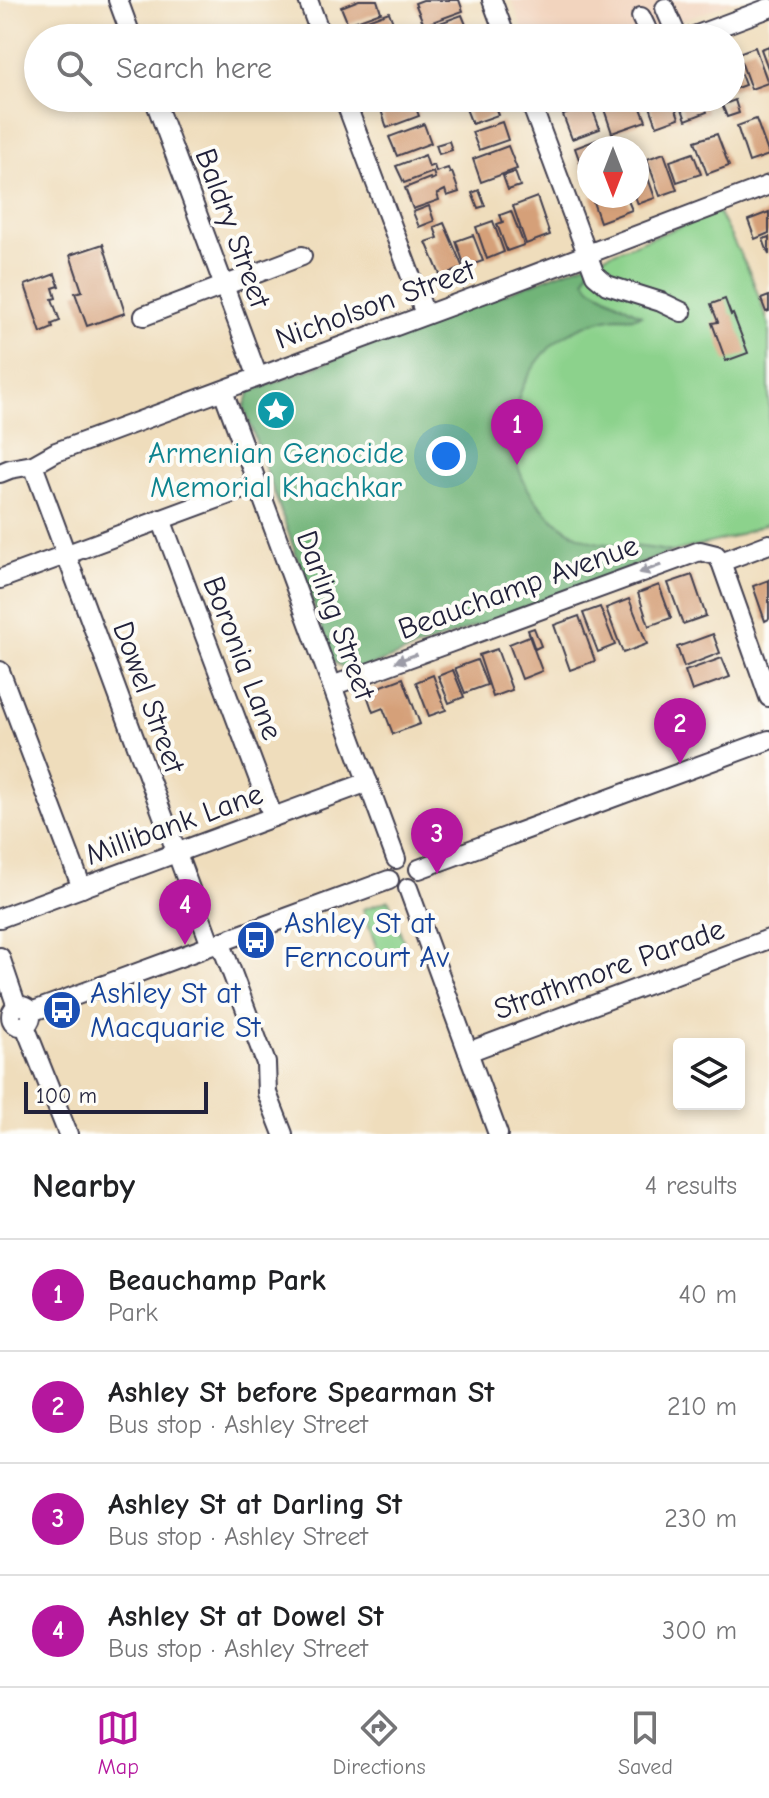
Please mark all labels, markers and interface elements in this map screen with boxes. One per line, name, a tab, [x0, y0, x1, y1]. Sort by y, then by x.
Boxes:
search box	[24, 24, 745, 112]
icon: search	[52, 46, 96, 90]
text: Search here	[116, 51, 272, 86]
north arrow	[577, 136, 649, 208]
street label: Baldry Street	[188, 144, 278, 314]
street label: Nicholson Street	[271, 252, 481, 357]
place icon: Armenian Genocide Memorial Khachkar	[255, 389, 297, 431]
pin: 1	[491, 399, 543, 465]
place label: Armenian Genocide Memorial Khachkar	[148, 436, 404, 505]
your location	[426, 436, 466, 476]
street label: Darling Street	[289, 526, 383, 706]
street label: Beauchamp Avenue	[394, 528, 643, 647]
one-way arrow	[638, 563, 662, 576]
street label: Boronia Lane	[195, 572, 290, 745]
street label: Dowel Street	[105, 617, 193, 779]
one-way arrow	[394, 652, 418, 665]
pin: 2	[654, 698, 706, 764]
street label: Millibank Lane	[81, 776, 268, 873]
pin: 3	[411, 808, 463, 874]
pin: 4	[159, 879, 211, 945]
place label: Ashley St at Ferncourt Av	[284, 906, 450, 975]
street label: Strathmore Parade	[489, 912, 729, 1027]
bus stop icon: Ashley St at Ferncourt Av	[235, 919, 277, 961]
place label: Ashley St at Macquarie St	[90, 976, 262, 1045]
bus stop icon: Ashley St at Macquarie St	[41, 989, 83, 1031]
map controls	[673, 1038, 745, 1110]
button: layers	[673, 1038, 745, 1110]
scale bar	[24, 1078, 208, 1114]
text: 100 m	[36, 1083, 97, 1109]
text: Nearby	[32, 1166, 135, 1206]
text: 4 results	[645, 1171, 737, 1201]
text: Beauchamp Park	[108, 1263, 326, 1298]
text: 1	[53, 1280, 63, 1310]
text: 40 m	[678, 1280, 737, 1310]
text: Park	[108, 1298, 158, 1328]
text: Ashley St before Spearman St	[108, 1375, 494, 1410]
text: 2	[52, 1392, 64, 1422]
text: 210 m	[667, 1392, 737, 1422]
text: Bus stop · Ashley Street	[108, 1410, 368, 1440]
text: Ashley St at Darling St	[108, 1487, 402, 1522]
text: 3	[52, 1504, 64, 1534]
text: 230 m	[664, 1504, 737, 1534]
text: Bus stop · Ashley Street	[108, 1522, 368, 1552]
text: Ashley St at Dowel St	[108, 1599, 384, 1634]
text: 4	[52, 1616, 64, 1646]
text: 300 m	[662, 1616, 737, 1646]
text: Bus stop · Ashley Street	[108, 1634, 368, 1664]
tab: Map	[96, 1706, 140, 1780]
tab: Directions	[333, 1706, 426, 1780]
tab: Saved	[618, 1706, 673, 1780]

